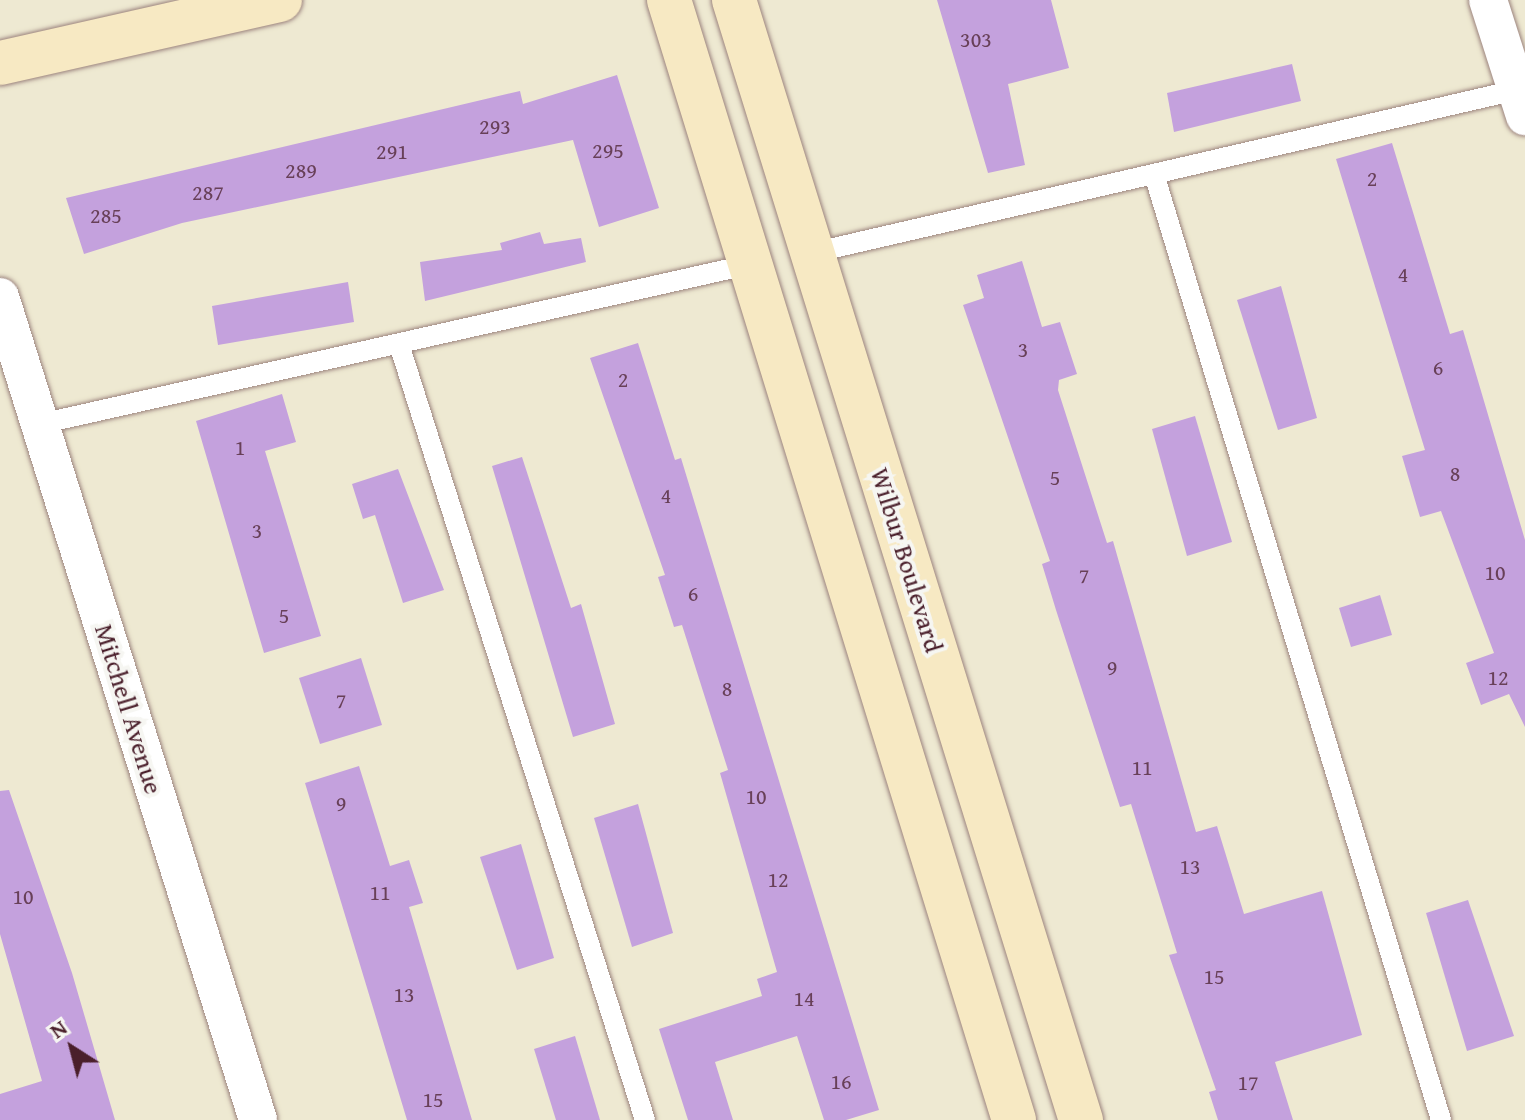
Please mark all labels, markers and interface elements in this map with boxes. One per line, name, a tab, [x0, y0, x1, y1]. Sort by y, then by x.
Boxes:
house number: 303	[960, 27, 992, 53]
house number: 293	[479, 114, 511, 140]
house number: 295	[592, 138, 624, 164]
house number: 291	[376, 139, 408, 165]
house number: 289	[285, 158, 317, 184]
house number: 2	[1367, 166, 1377, 192]
house number: 287	[192, 180, 224, 206]
house number: 285	[90, 203, 122, 229]
house number: 4	[1398, 262, 1408, 288]
house number: 3	[1018, 337, 1028, 363]
house number: 6	[1433, 355, 1443, 381]
house number: 2	[618, 367, 628, 393]
house number: 1	[235, 435, 245, 461]
house number: 8	[1450, 461, 1460, 487]
street label: Wilbur Boulevard	[864, 464, 950, 656]
house number: 5	[1050, 465, 1060, 491]
house number: 4	[661, 483, 671, 509]
house number: 3	[252, 518, 262, 544]
house number: 10	[1484, 560, 1506, 586]
house number: 7	[1079, 563, 1089, 589]
house number: 6	[688, 581, 698, 607]
house number: 5	[279, 603, 289, 629]
street label: Mitchell Avenue	[88, 620, 170, 798]
house number: 9	[1107, 655, 1117, 681]
house number: 12	[1487, 665, 1509, 691]
house number: 8	[722, 676, 732, 702]
house number: 7	[336, 688, 346, 714]
house number: 11	[1131, 755, 1153, 781]
house number: 10	[745, 784, 767, 810]
house number: 9	[336, 791, 346, 817]
house number: 13	[1179, 854, 1201, 880]
house number: 12	[767, 867, 789, 893]
house number: 11	[369, 880, 391, 906]
house number: 10	[12, 884, 34, 910]
house number: 15	[1203, 964, 1225, 990]
house number: 13	[393, 982, 415, 1008]
house number: 14	[793, 986, 815, 1012]
north arrow	[32, 1008, 112, 1088]
text: N	[43, 1011, 73, 1046]
house number: 16	[830, 1069, 852, 1095]
house number: 17	[1237, 1070, 1259, 1096]
house number: 15	[422, 1087, 444, 1113]

